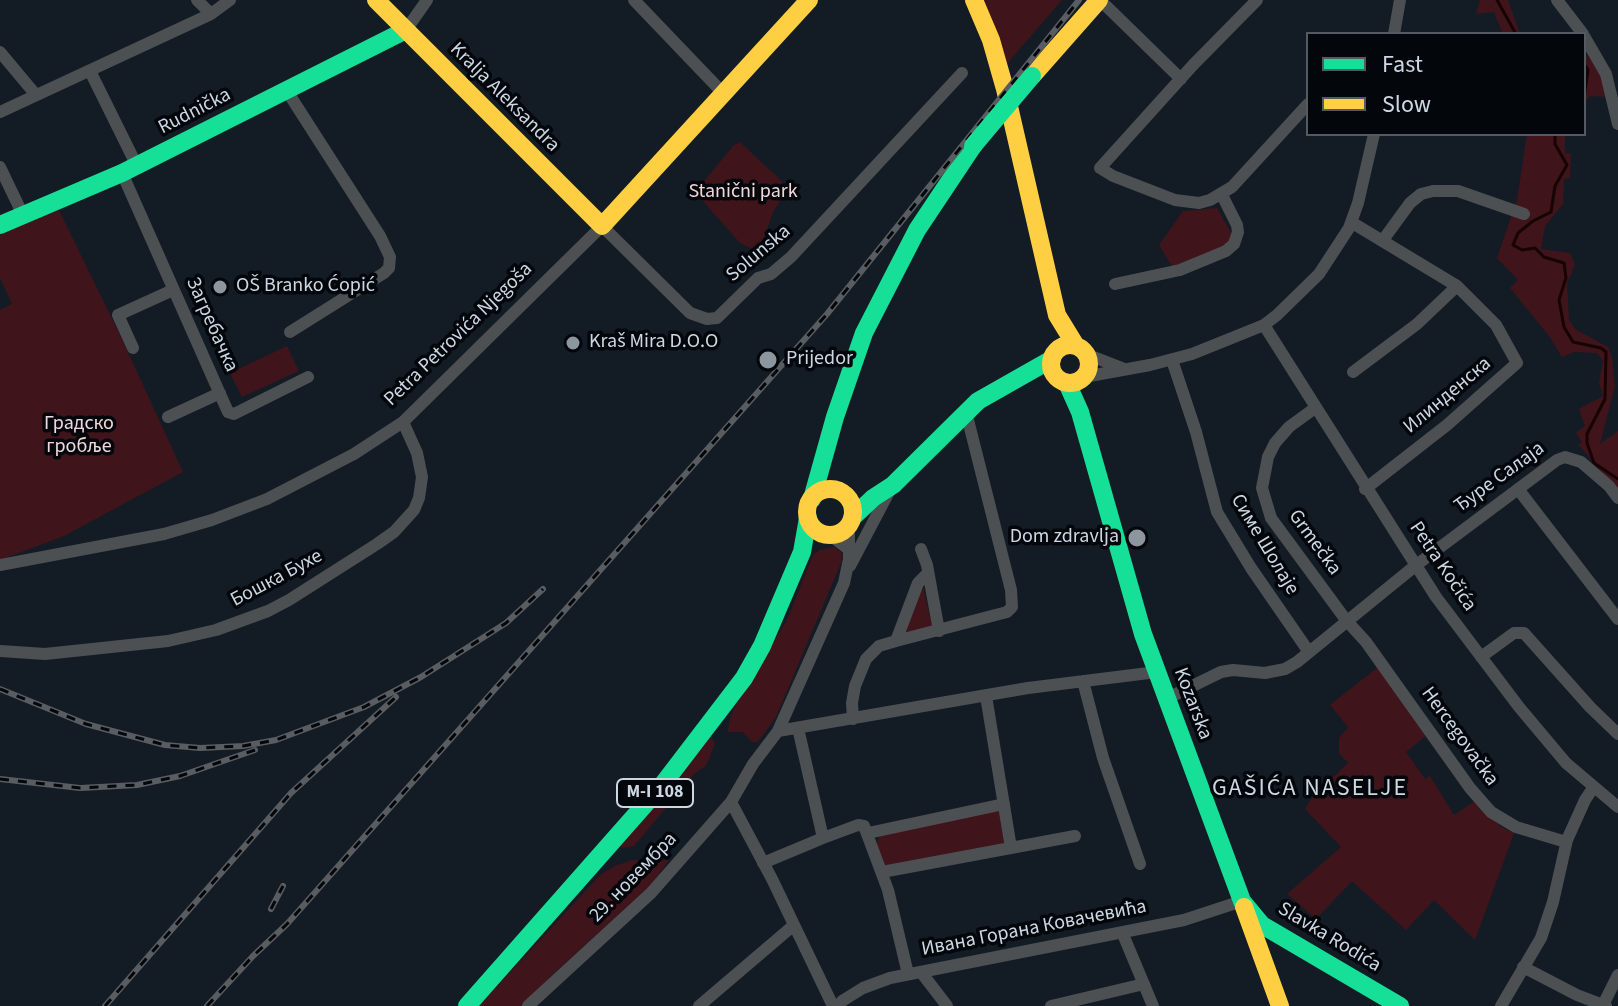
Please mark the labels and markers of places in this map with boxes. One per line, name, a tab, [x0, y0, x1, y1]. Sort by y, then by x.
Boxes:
place label: OŠ Branko Ćopić	[236, 275, 375, 299]
marker: OŠ Branko Ćopić	[211, 278, 229, 296]
place label: Kraš Mira D.O.O	[589, 331, 718, 355]
marker: Kraš Mira D.O.O	[564, 334, 582, 352]
place label: Prijedor	[786, 348, 853, 372]
marker: Prijedor	[757, 349, 779, 371]
place label: Dom zdravlja	[1010, 526, 1119, 550]
marker: Dom zdravlja	[1126, 527, 1148, 549]

